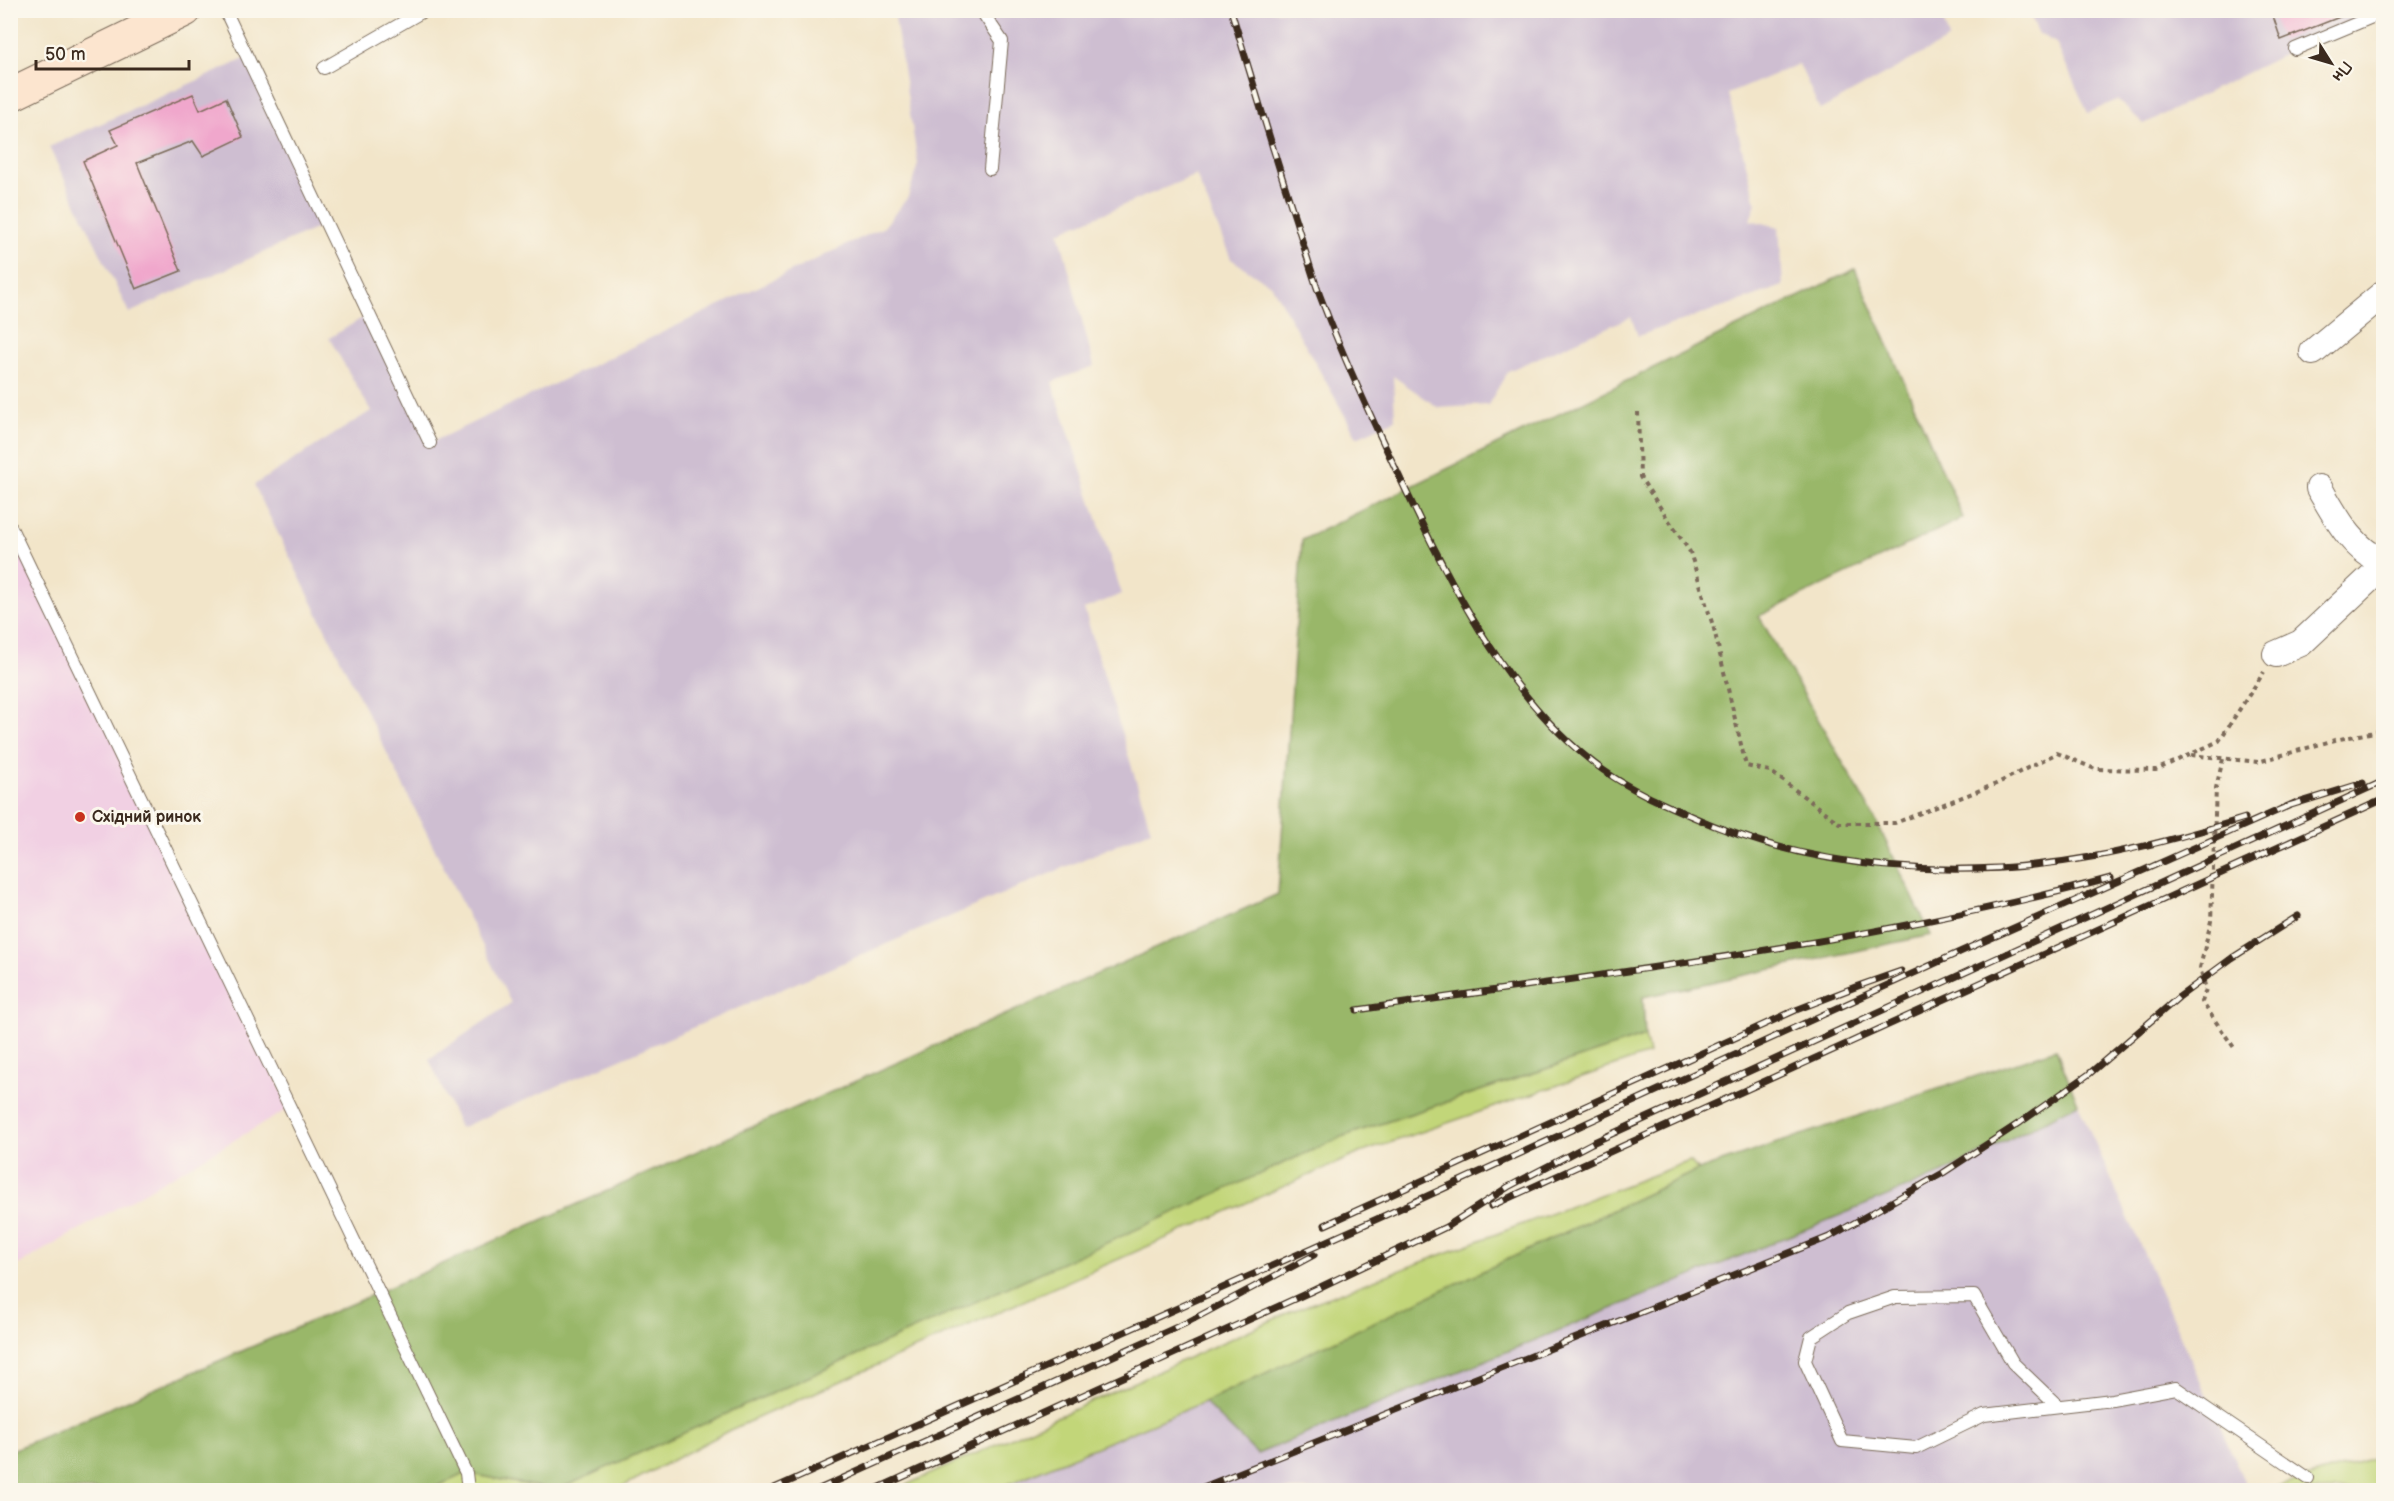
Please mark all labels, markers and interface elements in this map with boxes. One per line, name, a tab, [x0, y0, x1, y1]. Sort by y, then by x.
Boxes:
scale bar	[36, 33, 189, 71]
north arrow	[2301, 33, 2361, 93]
text: 50 m	[45, 44, 86, 65]
text: Пн	[2328, 57, 2356, 85]
place label: Східний ринок	[92, 808, 201, 827]
marker: Східний ринок	[73, 810, 87, 824]

